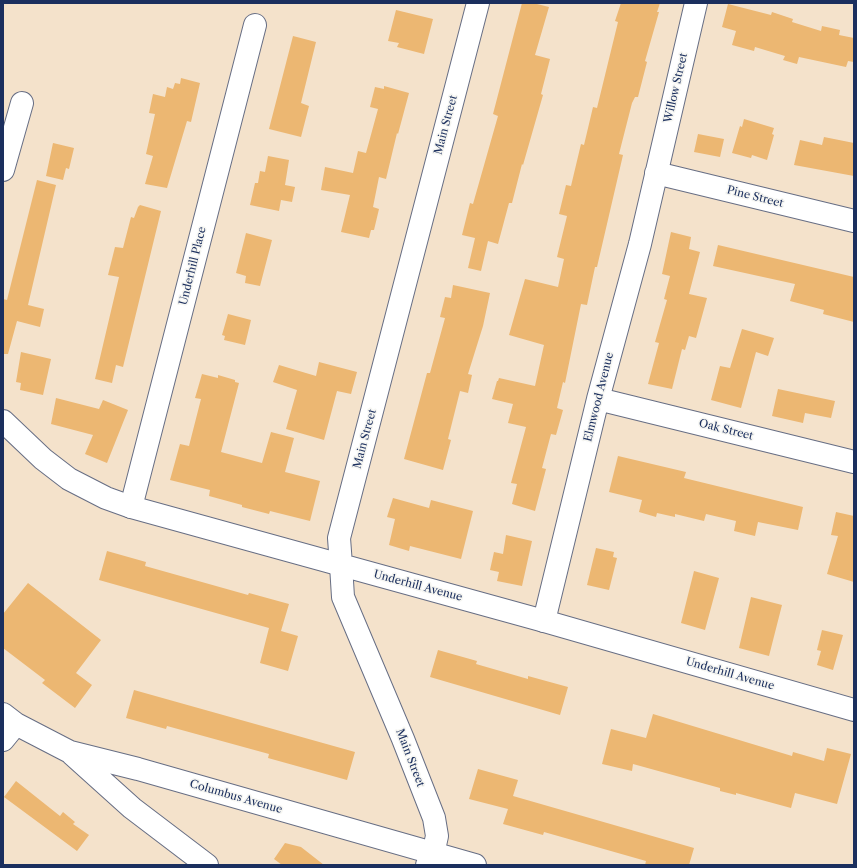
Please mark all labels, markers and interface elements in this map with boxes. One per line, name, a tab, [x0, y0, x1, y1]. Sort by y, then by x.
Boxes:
street label: Willow Street	[662, 52, 690, 124]
street label: Main Street	[432, 94, 460, 156]
street label: Pine Street	[725, 184, 785, 210]
street label: Underhill Place	[177, 225, 209, 307]
street label: Elmwood Avenue	[581, 351, 617, 443]
street label: Main Street	[351, 408, 379, 470]
street label: Oak Street	[698, 417, 754, 443]
street label: Underhill Avenue	[372, 568, 464, 604]
street label: Underhill Avenue	[684, 655, 776, 693]
street label: Main Street	[393, 727, 427, 789]
street label: Columbus Avenue	[188, 777, 284, 817]

